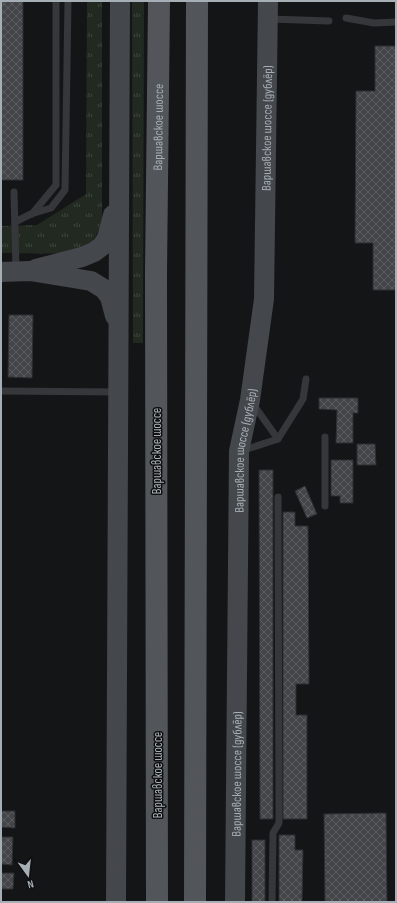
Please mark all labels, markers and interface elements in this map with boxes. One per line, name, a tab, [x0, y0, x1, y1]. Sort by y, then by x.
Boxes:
street label: Варшавское шоссе (дублёр)	[258, 65, 276, 191]
street label: Варшавское шоссе	[150, 84, 167, 171]
street label: Варшавское шоссе (дублёр)	[231, 387, 261, 513]
street label: Варшавское шоссе	[149, 408, 165, 494]
street label: Варшавское шоссе (дублёр)	[229, 711, 246, 837]
street label: Варшавское шоссе	[150, 732, 166, 818]
north arrow	[8, 855, 48, 895]
text: N	[26, 877, 35, 891]

